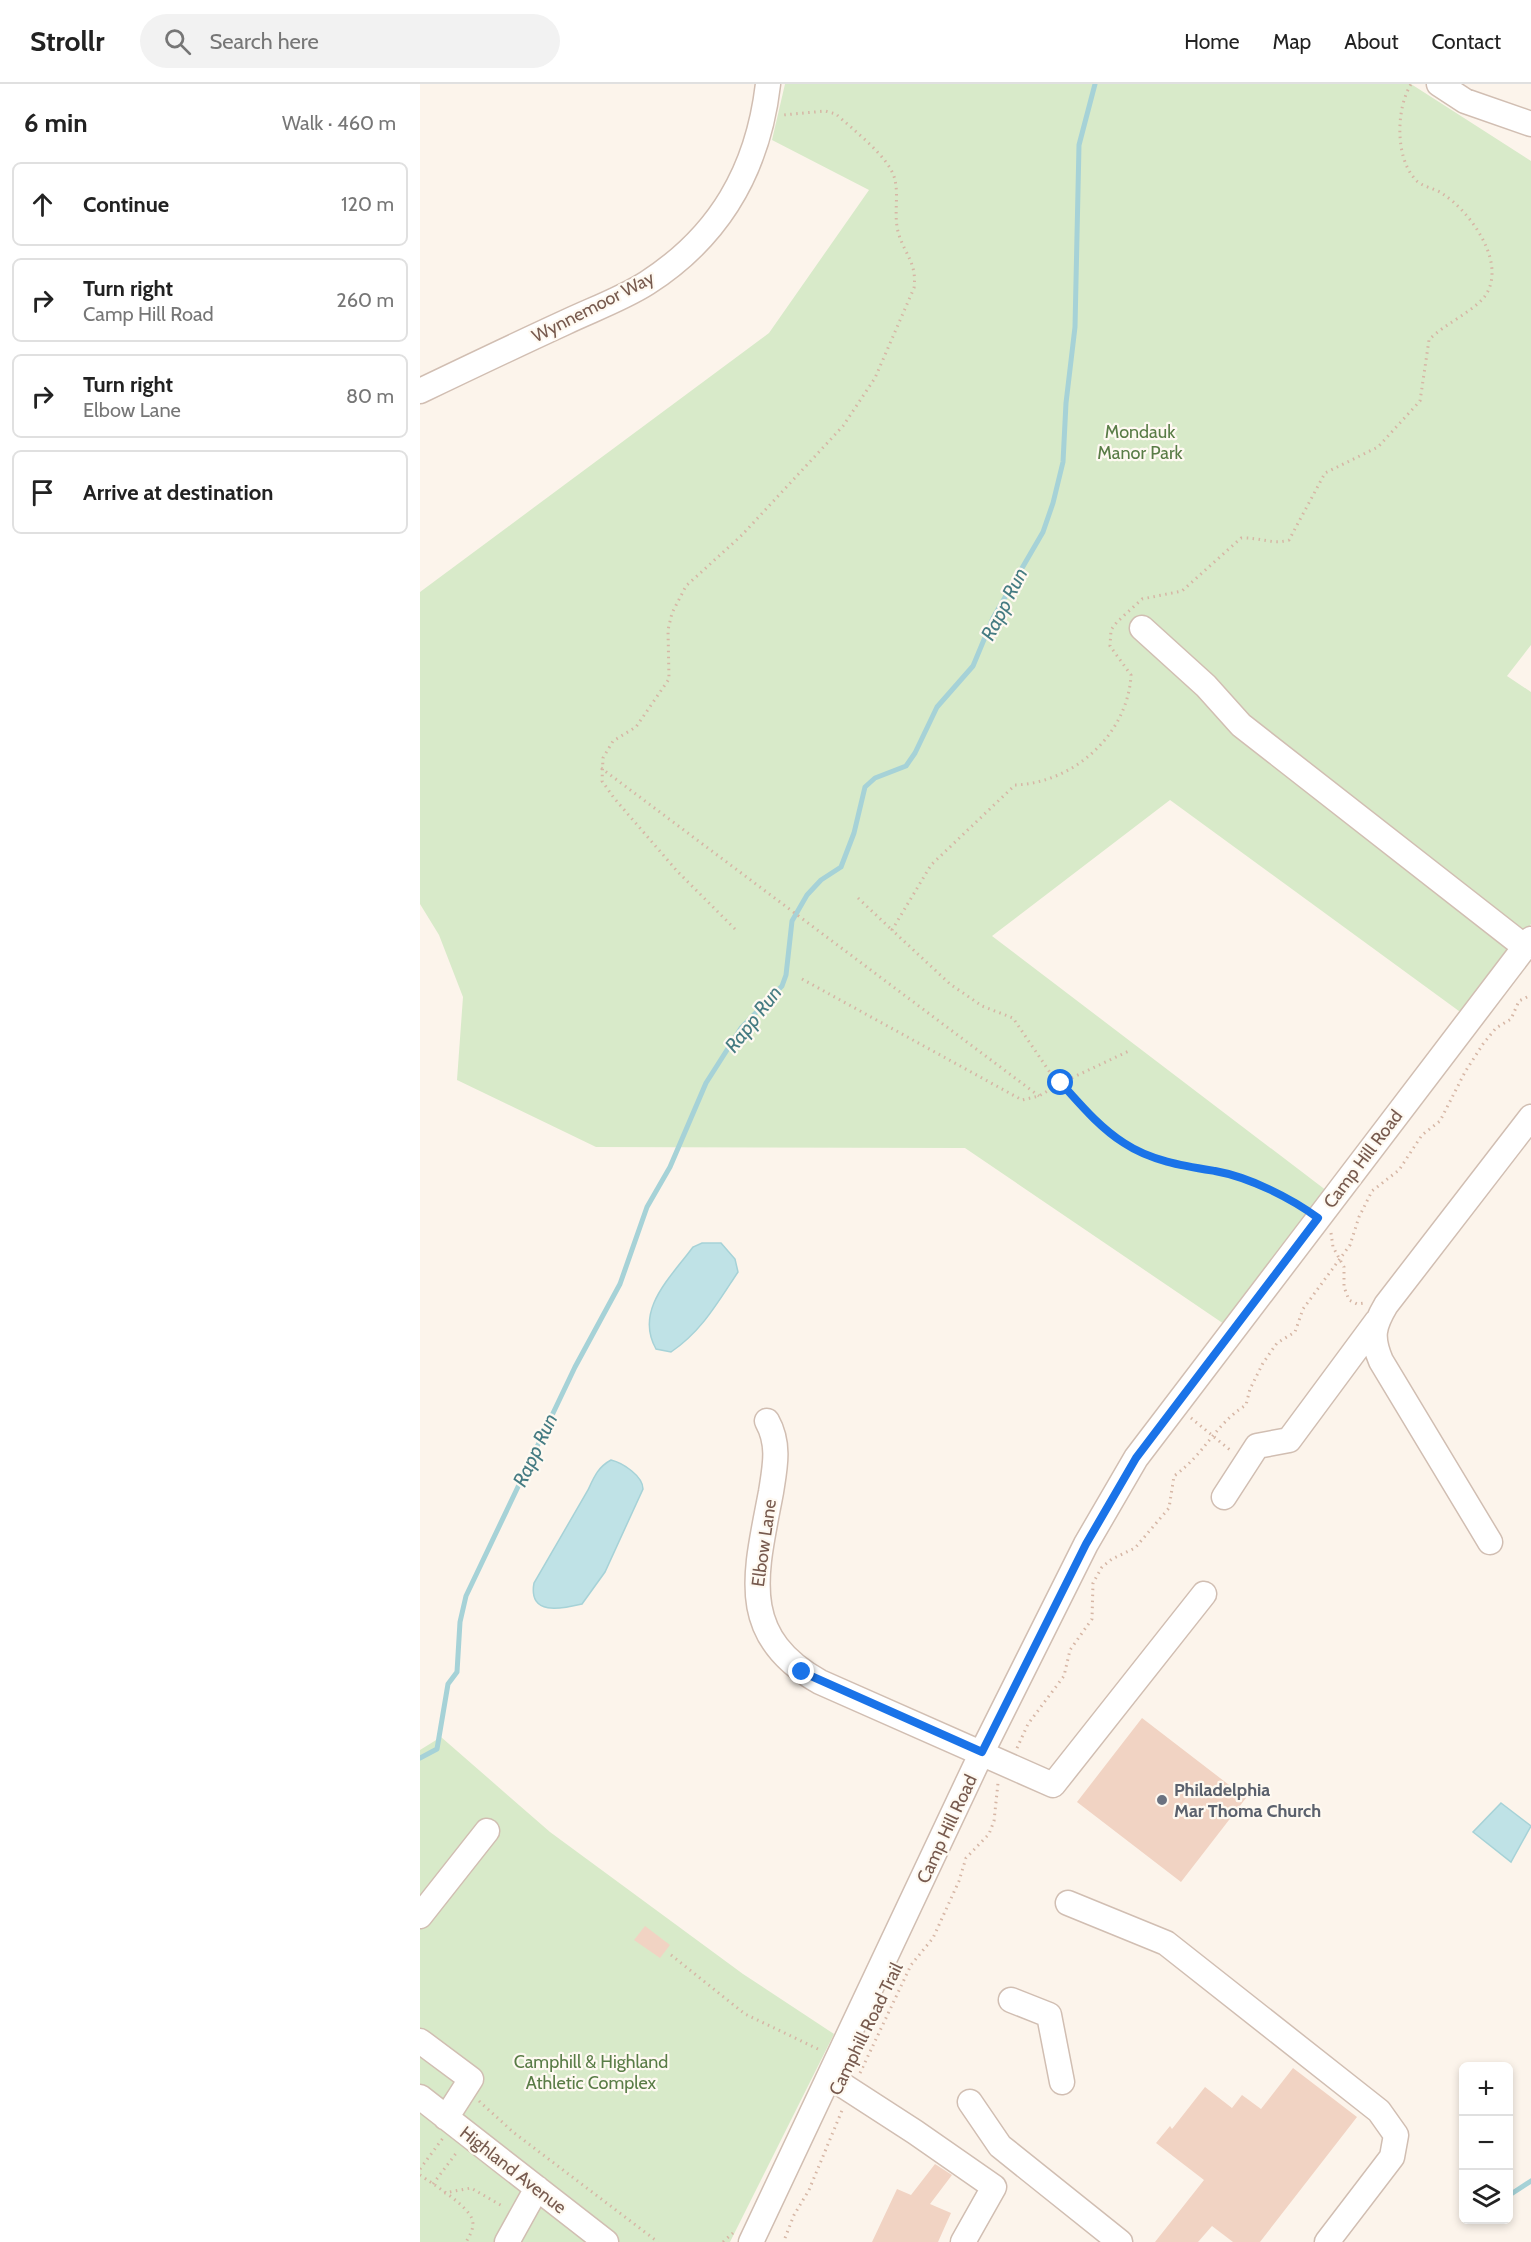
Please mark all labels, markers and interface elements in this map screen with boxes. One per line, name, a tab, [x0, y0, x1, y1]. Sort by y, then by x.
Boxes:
search box	[140, 14, 560, 68]
text: Strollr	[30, 24, 104, 58]
icon: search	[161, 25, 194, 58]
text: Search here	[209, 28, 319, 55]
text: Home	[1184, 29, 1240, 54]
text: Map	[1273, 29, 1311, 54]
text: About	[1344, 29, 1398, 54]
text: Contact	[1431, 29, 1501, 54]
text: 6 min	[24, 107, 88, 139]
text: Walk · 460 m	[282, 111, 396, 135]
icon: ahead	[26, 188, 59, 221]
text: Continue	[83, 191, 169, 218]
text: 120 m	[341, 192, 394, 216]
street label: Wynnemoor Way	[528, 267, 658, 347]
text: Turn right	[83, 275, 173, 302]
icon: right	[26, 284, 59, 317]
text: 260 m	[336, 288, 394, 312]
text: Camp Hill Road	[83, 302, 214, 326]
text: Turn right	[83, 371, 173, 398]
icon: right	[26, 380, 59, 413]
text: 80 m	[346, 384, 394, 408]
text: Elbow Lane	[83, 398, 181, 422]
park label: Mondauk Manor Park	[1097, 421, 1184, 464]
icon: arrive	[26, 476, 59, 509]
text: Arrive at destination	[83, 479, 273, 506]
water label: Rapp Run	[976, 564, 1032, 644]
water label: Rapp Run	[719, 981, 787, 1057]
route start	[1047, 1069, 1073, 1095]
street label: Camp Hill Road	[1319, 1105, 1407, 1213]
water label: Rapp Run	[508, 1410, 562, 1490]
street label: Elbow Lane	[747, 1498, 781, 1588]
route end	[788, 1658, 814, 1684]
street label: Camp Hill Road	[912, 1771, 982, 1887]
place label: Philadelphia Mar Thoma Church	[1174, 1779, 1321, 1822]
marker: Philadelphia Mar Thoma Church	[1155, 1793, 1169, 1807]
street label: Camphill Road Trail	[824, 1958, 908, 2099]
park label: Camphill & Highland Athletic Complex	[514, 2051, 668, 2094]
map controls	[1459, 2062, 1513, 2224]
button: +	[1459, 2062, 1513, 2116]
button: −	[1459, 2116, 1513, 2170]
street label: Highland Avenue	[455, 2122, 571, 2218]
button: layers	[1459, 2170, 1513, 2224]

